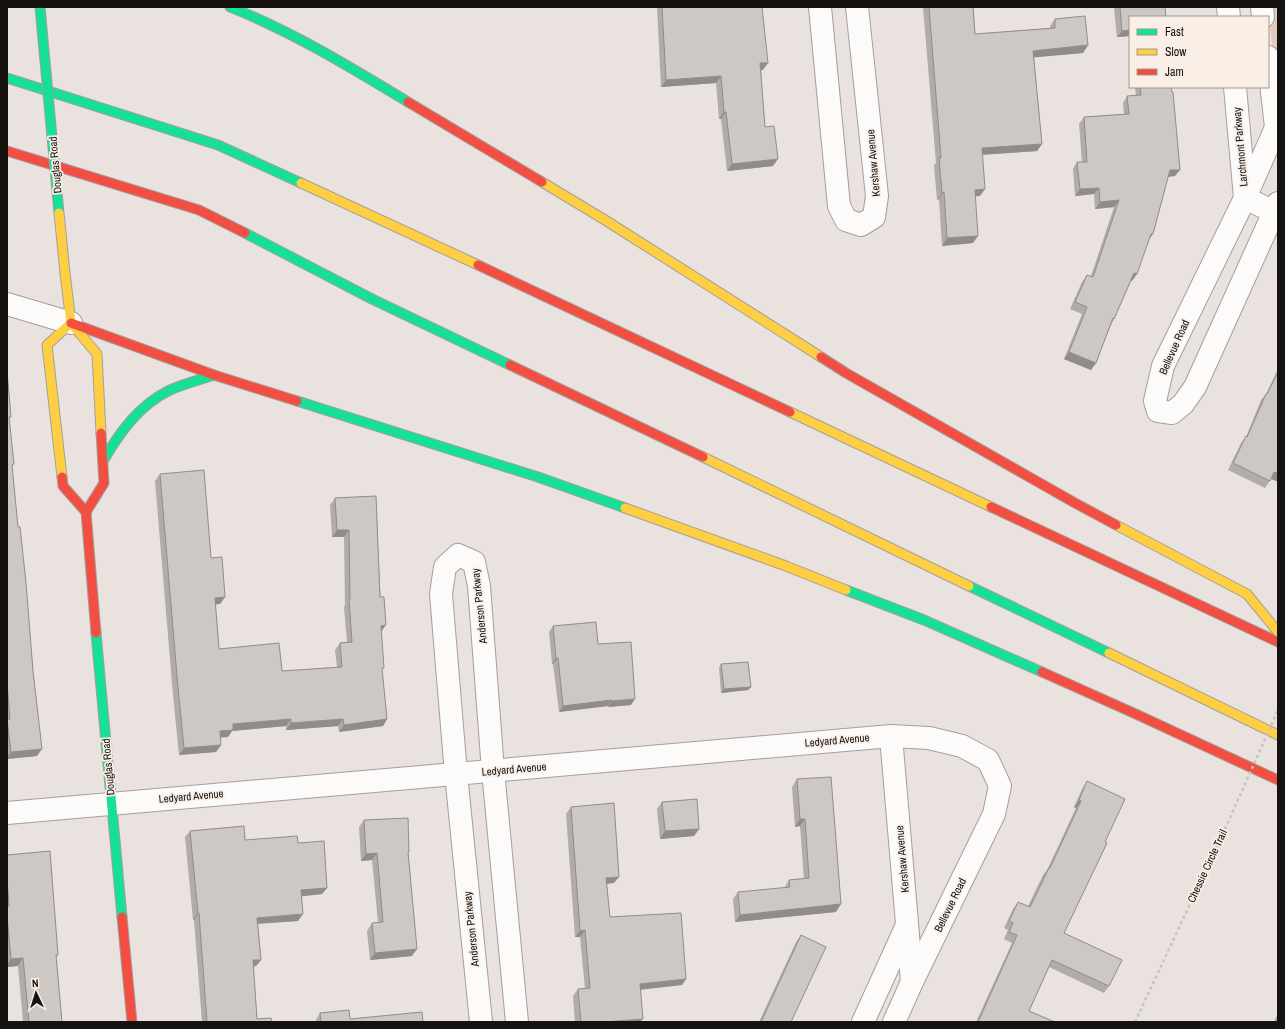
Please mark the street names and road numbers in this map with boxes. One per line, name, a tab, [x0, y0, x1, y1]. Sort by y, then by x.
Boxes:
street label: Larchmont Parkway	[1230, 106, 1250, 187]
street label: Kershaw Avenue	[863, 129, 883, 197]
street label: Douglas Road	[46, 136, 64, 194]
street label: Bellevue Road	[1156, 317, 1192, 377]
street label: Anderson Parkway	[468, 567, 490, 645]
street label: Ledyard Avenue	[804, 730, 870, 750]
street label: Douglas Road	[99, 738, 117, 796]
street label: Ledyard Avenue	[481, 759, 547, 779]
street label: Ledyard Avenue	[158, 786, 224, 806]
street label: Kershaw Avenue	[892, 825, 912, 893]
street label: Chessie Circle Trail	[1184, 827, 1230, 905]
street label: Bellevue Road	[931, 876, 969, 934]
street label: Anderson Parkway	[460, 890, 482, 968]

